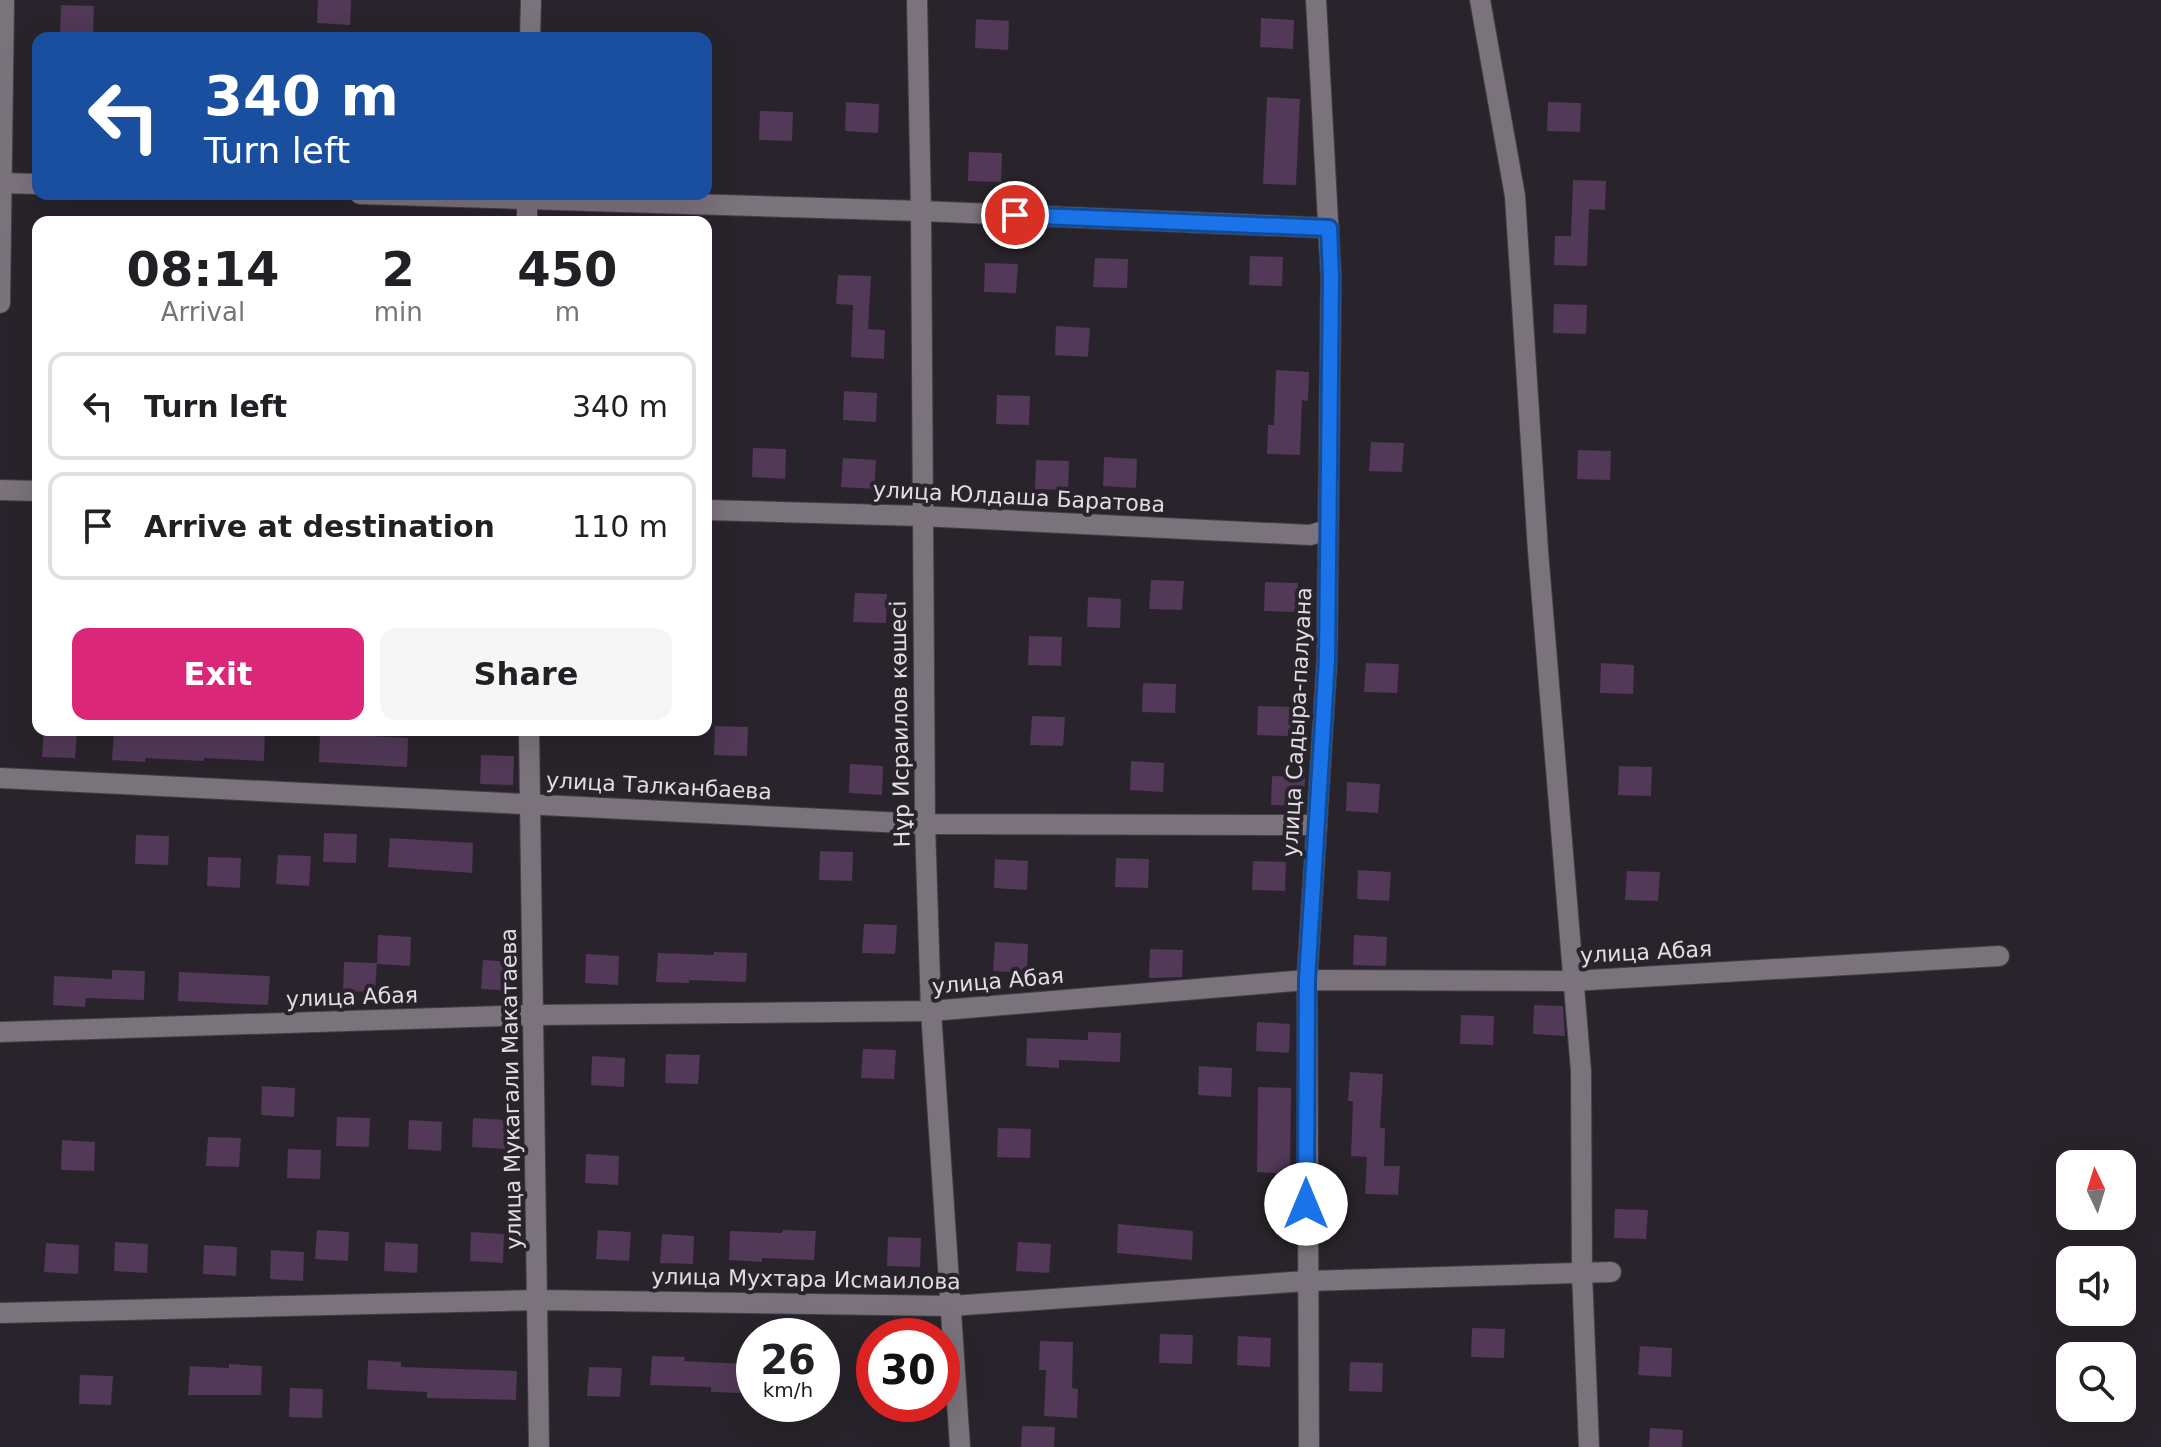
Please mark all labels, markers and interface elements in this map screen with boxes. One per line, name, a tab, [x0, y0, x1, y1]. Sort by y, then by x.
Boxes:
text: 340 m	[204, 63, 399, 128]
icon: left	[72, 64, 176, 168]
text: Turn left	[204, 130, 350, 171]
pin	[981, 181, 1049, 249]
icon: arrive	[993, 193, 1037, 237]
text: 08:14	[126, 241, 279, 297]
text: 2	[382, 241, 415, 297]
text: 450	[517, 241, 617, 297]
text: Arrival	[161, 297, 245, 327]
text: min	[374, 297, 423, 327]
text: m	[555, 297, 580, 327]
icon: left	[76, 384, 120, 428]
text: Turn left	[144, 389, 287, 424]
text: 340 m	[572, 389, 668, 424]
street label: улица Юлдаша Баратова	[872, 477, 1166, 517]
icon: arrive	[76, 504, 120, 548]
text: Arrive at destination	[144, 509, 495, 544]
text: 110 m	[572, 509, 668, 544]
street label: улица Садыра-палуана	[1277, 587, 1317, 857]
street label: Нұр Исраилов көшесі	[885, 600, 915, 848]
button: Exit	[72, 628, 364, 720]
button: Share	[380, 628, 672, 720]
street label: улица Талканбаева	[546, 768, 772, 804]
street label: улица Мукагали Макатаева	[496, 928, 526, 1250]
street label: улица Абая	[1579, 936, 1713, 968]
street label: улица Абая	[931, 963, 1065, 999]
street label: улица Абая	[286, 982, 418, 1012]
north arrow	[2056, 1150, 2136, 1230]
map controls	[2056, 1150, 2136, 1422]
position arrow	[1264, 1162, 1348, 1246]
button: sound	[2056, 1246, 2136, 1326]
street label: улица Мухтара Исмаилова	[651, 1264, 961, 1294]
speed limit sign: 30	[856, 1318, 960, 1422]
text: 26	[760, 1337, 816, 1383]
button: search	[2056, 1342, 2136, 1422]
text: km/h	[763, 1378, 813, 1402]

